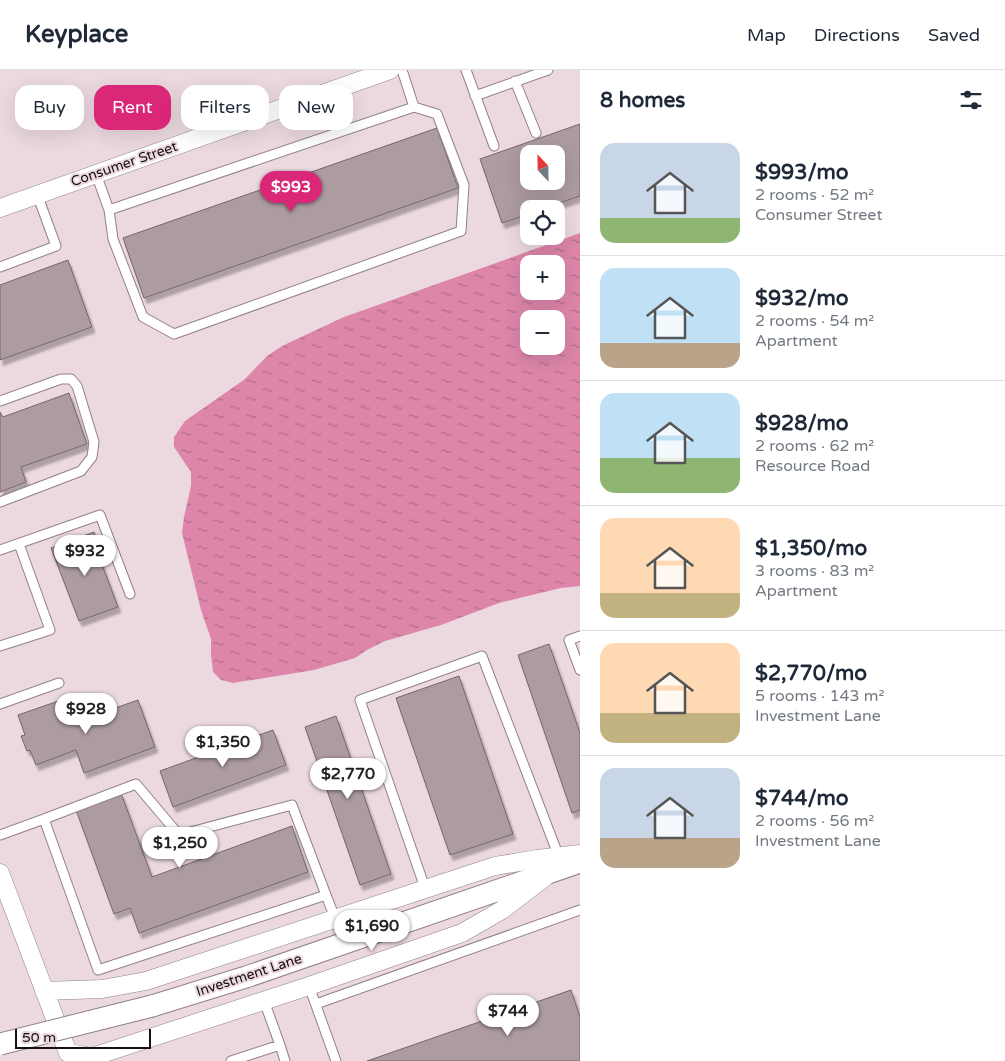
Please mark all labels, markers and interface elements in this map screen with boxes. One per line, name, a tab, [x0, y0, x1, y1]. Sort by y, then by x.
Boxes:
text: Keyplace	[25, 20, 128, 49]
text: Map	[747, 24, 786, 46]
text: Directions	[814, 24, 900, 46]
text: Saved	[928, 24, 980, 46]
chip: Buy	[15, 85, 84, 130]
chip: Rent	[94, 85, 171, 130]
chip: Filters	[181, 85, 269, 130]
chip: New	[279, 85, 353, 130]
icon: filters	[957, 86, 985, 114]
text: 8 homes	[600, 88, 685, 113]
street label: Consumer Street	[68, 138, 180, 190]
north arrow	[520, 145, 565, 190]
map controls	[520, 145, 565, 355]
text: $993/mo	[755, 160, 849, 185]
icon: home	[640, 163, 700, 223]
pin: $993	[261, 170, 321, 213]
text: $993	[271, 177, 311, 197]
text: 2 rooms · 52 m²	[755, 185, 874, 205]
button: locate	[520, 200, 565, 245]
text: Consumer Street	[755, 205, 883, 225]
button: +	[520, 255, 565, 300]
text: $932/mo	[755, 286, 849, 311]
icon: home	[640, 288, 700, 348]
button: −	[520, 310, 565, 355]
text: 2 rooms · 54 m²	[755, 311, 874, 331]
text: Apartment	[755, 331, 838, 351]
text: $928/mo	[755, 411, 849, 436]
icon: home	[640, 413, 700, 473]
text: 2 rooms · 62 m²	[755, 436, 874, 456]
text: Resource Road	[755, 456, 870, 476]
pin: $932	[55, 534, 115, 577]
text: $1,350/mo	[755, 536, 867, 561]
icon: home	[640, 538, 700, 598]
text: $932	[65, 541, 105, 561]
text: 3 rooms · 83 m²	[755, 561, 874, 581]
text: Apartment	[755, 581, 838, 601]
text: $2,770/mo	[755, 661, 867, 686]
icon: home	[640, 663, 700, 723]
text: 5 rooms · 143 m²	[755, 686, 884, 706]
pin: $928	[56, 692, 116, 735]
text: $928	[66, 699, 106, 719]
text: Investment Lane	[755, 706, 881, 726]
pin: $1,350	[182, 726, 264, 768]
text: $1,350	[196, 732, 250, 752]
pin: $2,770	[307, 758, 389, 800]
text: $2,770	[321, 764, 375, 784]
text: $744/mo	[755, 786, 849, 811]
icon: home	[640, 788, 700, 848]
text: 2 rooms · 56 m²	[755, 811, 874, 831]
pin: $1,250	[139, 826, 221, 869]
text: Investment Lane	[755, 831, 881, 851]
text: $1,250	[153, 833, 207, 853]
pin: $1,690	[331, 910, 413, 952]
text: $1,690	[345, 916, 399, 936]
street label: Investment Lane	[194, 950, 304, 1000]
pin: $744	[478, 994, 538, 1037]
text: $744	[488, 1001, 528, 1021]
scale bar	[15, 1026, 151, 1049]
text: 50 m	[22, 1029, 56, 1046]

